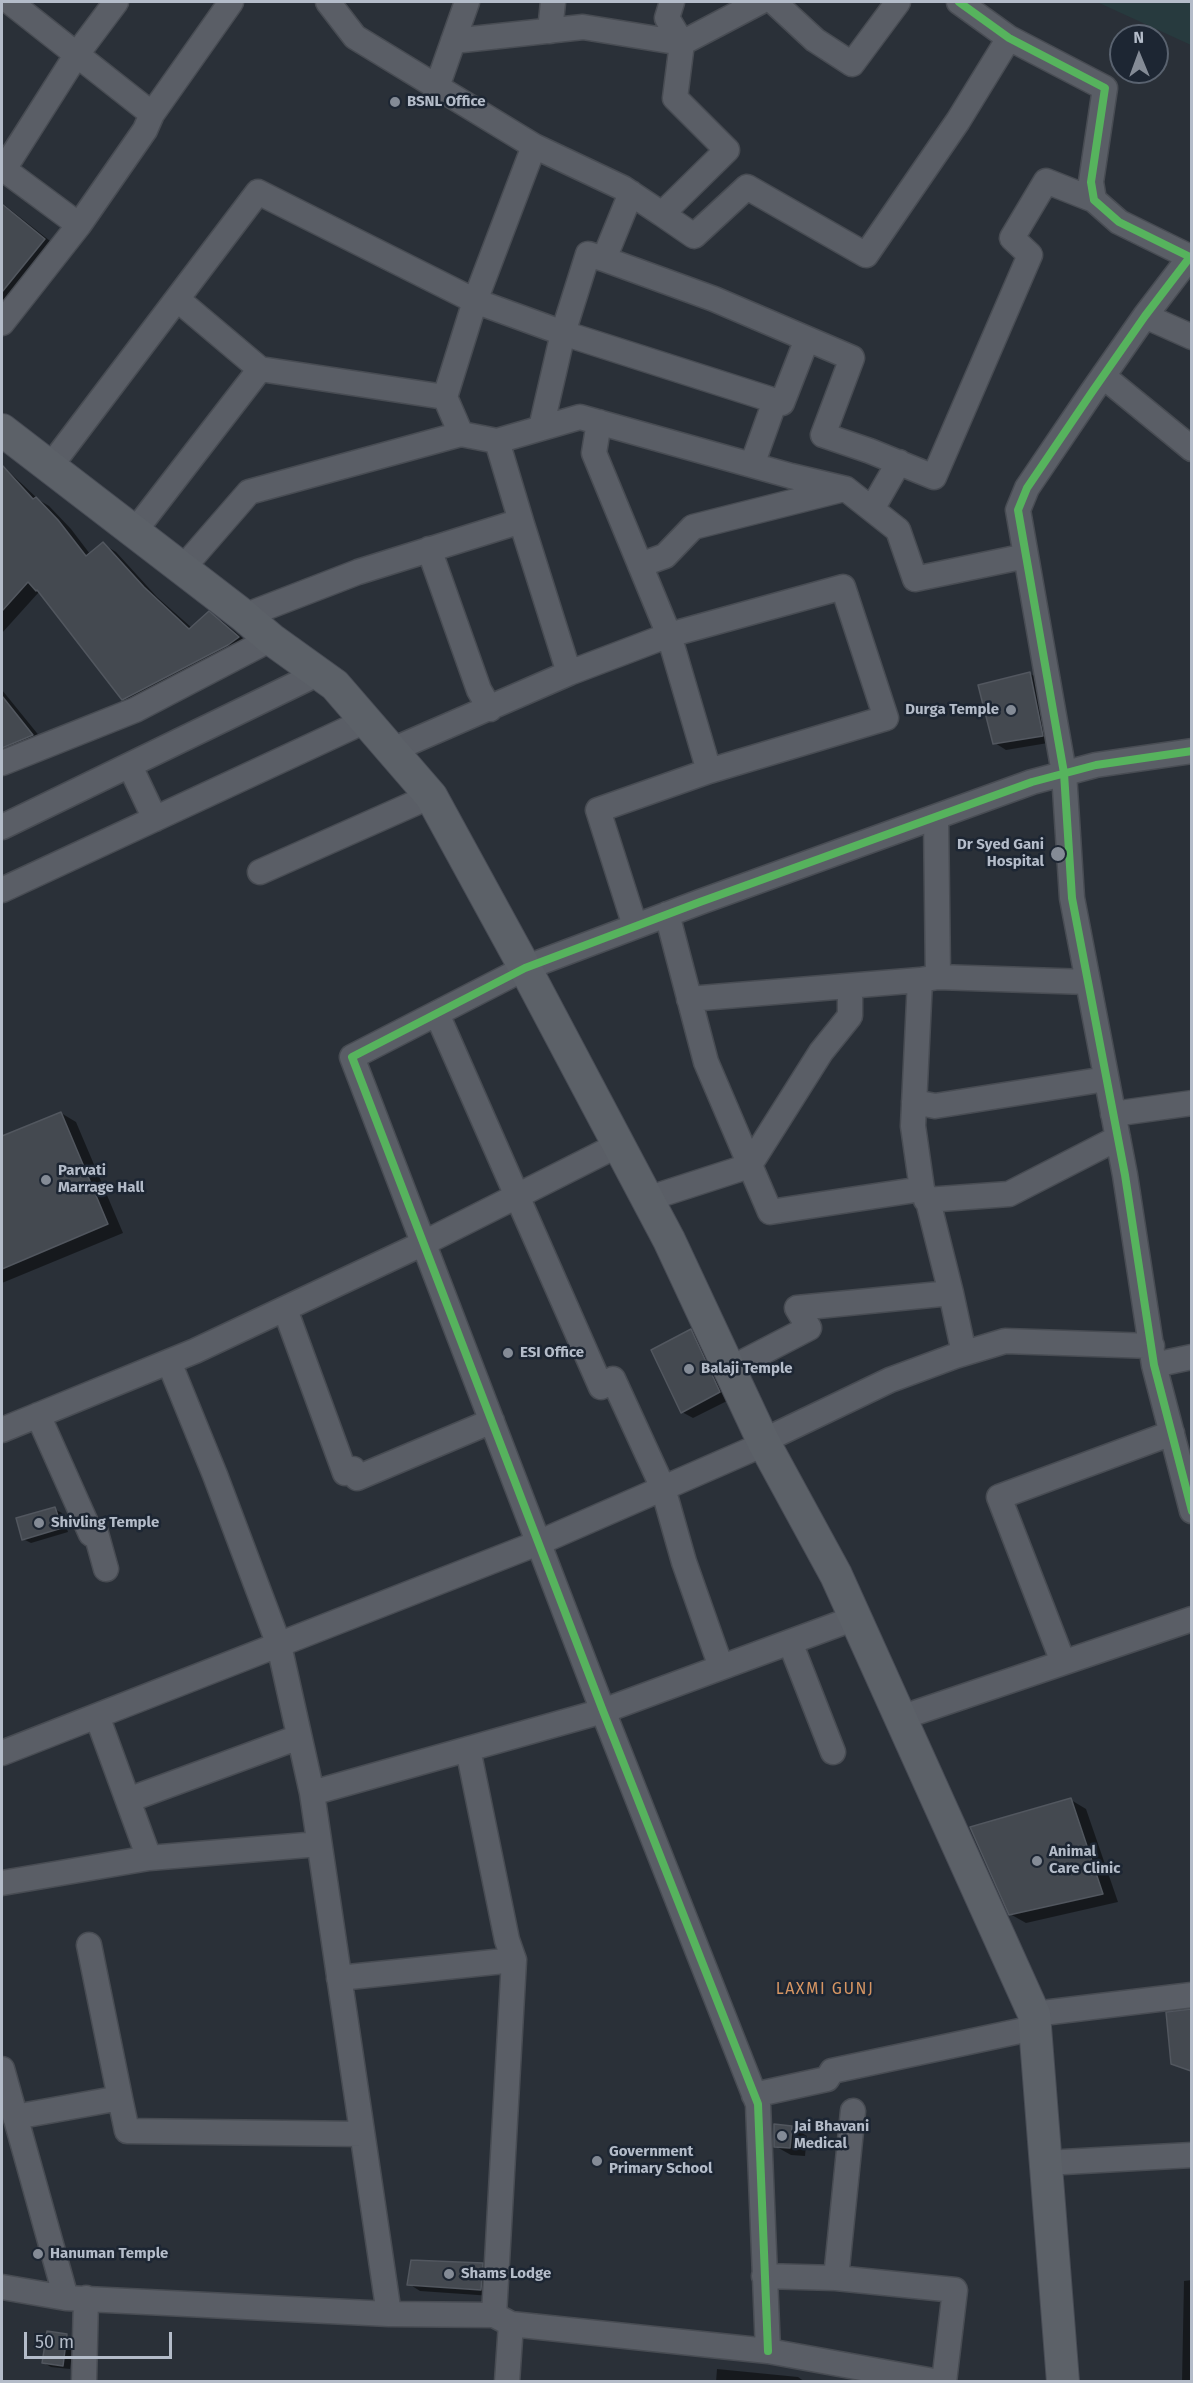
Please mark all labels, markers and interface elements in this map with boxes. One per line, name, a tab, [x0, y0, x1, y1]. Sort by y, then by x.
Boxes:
north arrow	[1109, 24, 1169, 84]
text: N	[1133, 28, 1144, 47]
place label: BSNL Office	[407, 93, 486, 111]
marker: BSNL Office	[388, 95, 402, 109]
place label: Durga Temple	[905, 701, 999, 719]
marker: Durga Temple	[1004, 703, 1018, 717]
place label: Dr Syed Gani Hospital	[957, 836, 1044, 871]
marker: Dr Syed Gani Hospital	[1049, 845, 1067, 863]
place label: Parvati Marrage Hall	[58, 1162, 144, 1197]
marker: Parvati Marrage Hall	[39, 1173, 53, 1187]
place label: ESI Office	[520, 1344, 584, 1362]
marker: ESI Office	[501, 1346, 515, 1360]
place label: Balaji Temple	[701, 1360, 793, 1378]
marker: Balaji Temple	[682, 1362, 696, 1376]
place label: Shivling Temple	[51, 1514, 159, 1532]
marker: Shivling Temple	[32, 1516, 46, 1530]
place label: Animal Care Clinic	[1049, 1843, 1120, 1878]
marker: Animal Care Clinic	[1030, 1854, 1044, 1868]
district label: LAXMI GUNJ	[776, 1980, 874, 2000]
place label: Jai Bhavani Medical	[794, 2118, 869, 2153]
marker: Jai Bhavani Medical	[775, 2129, 789, 2143]
place label: Government Primary School	[609, 2143, 713, 2178]
marker: Government Primary School	[590, 2154, 604, 2168]
place label: Hanuman Temple	[50, 2245, 168, 2263]
marker: Hanuman Temple	[31, 2247, 45, 2261]
place label: Shams Lodge	[461, 2265, 551, 2283]
marker: Shams Lodge	[442, 2267, 456, 2281]
scale bar	[27, 2320, 176, 2358]
text: 50 m	[35, 2331, 74, 2353]

